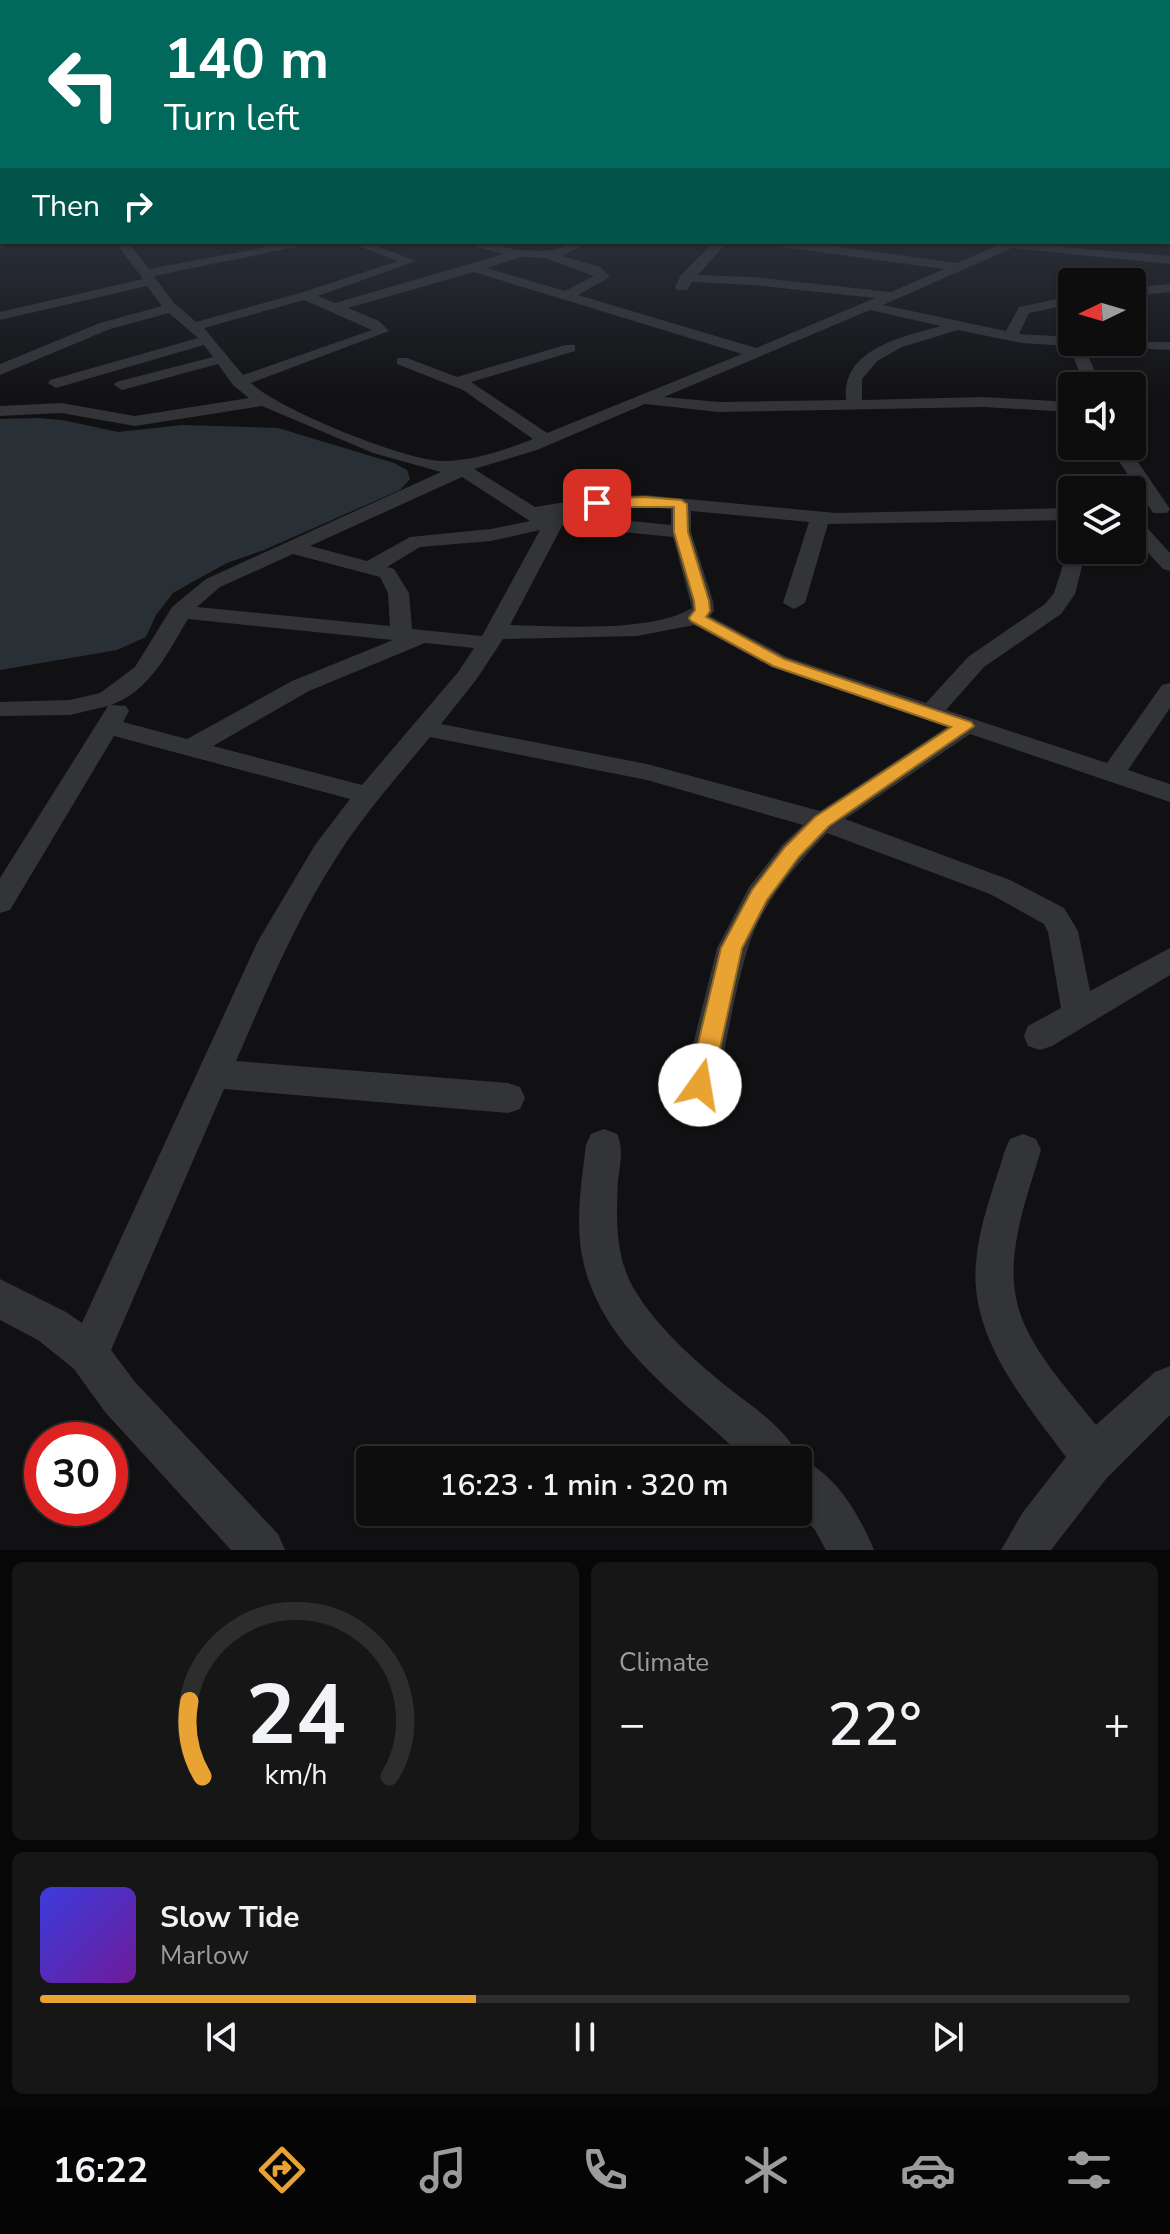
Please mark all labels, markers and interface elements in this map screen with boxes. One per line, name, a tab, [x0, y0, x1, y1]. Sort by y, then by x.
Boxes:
text: 140 m	[164, 21, 329, 98]
icon: left	[32, 32, 136, 136]
text: Turn left	[164, 94, 299, 143]
icon: right	[116, 184, 160, 228]
text: Then	[32, 186, 100, 227]
north arrow	[1058, 268, 1146, 356]
map controls	[1058, 268, 1146, 564]
button: sound	[1058, 372, 1146, 460]
pin	[563, 469, 631, 537]
button: layers	[1058, 476, 1146, 564]
icon: arrive	[575, 481, 619, 525]
position arrow	[658, 1043, 742, 1127]
speed limit sign: 30	[24, 1422, 128, 1526]
text: 16:23 · 1 min · 320 m	[439, 1465, 729, 1506]
text: Climate	[619, 1645, 709, 1680]
text: 24	[246, 1659, 345, 1772]
text: 22°	[827, 1684, 922, 1766]
text: −	[619, 1695, 645, 1755]
text: +	[1104, 1695, 1130, 1755]
text: km/h	[264, 1755, 327, 1794]
text: Slow Tide	[160, 1897, 300, 1938]
text: Marlow	[160, 1938, 249, 1973]
icon: previous	[200, 2015, 244, 2059]
icon: pause	[563, 2015, 607, 2059]
icon: next	[926, 2015, 970, 2059]
icon: directions	[254, 2142, 310, 2198]
icon: music	[415, 2142, 471, 2198]
icon: phone	[577, 2142, 633, 2198]
icon: climate	[738, 2142, 794, 2198]
icon: car	[900, 2142, 956, 2198]
icon: filters	[1061, 2142, 1117, 2198]
text: 16:22	[53, 2146, 148, 2195]

